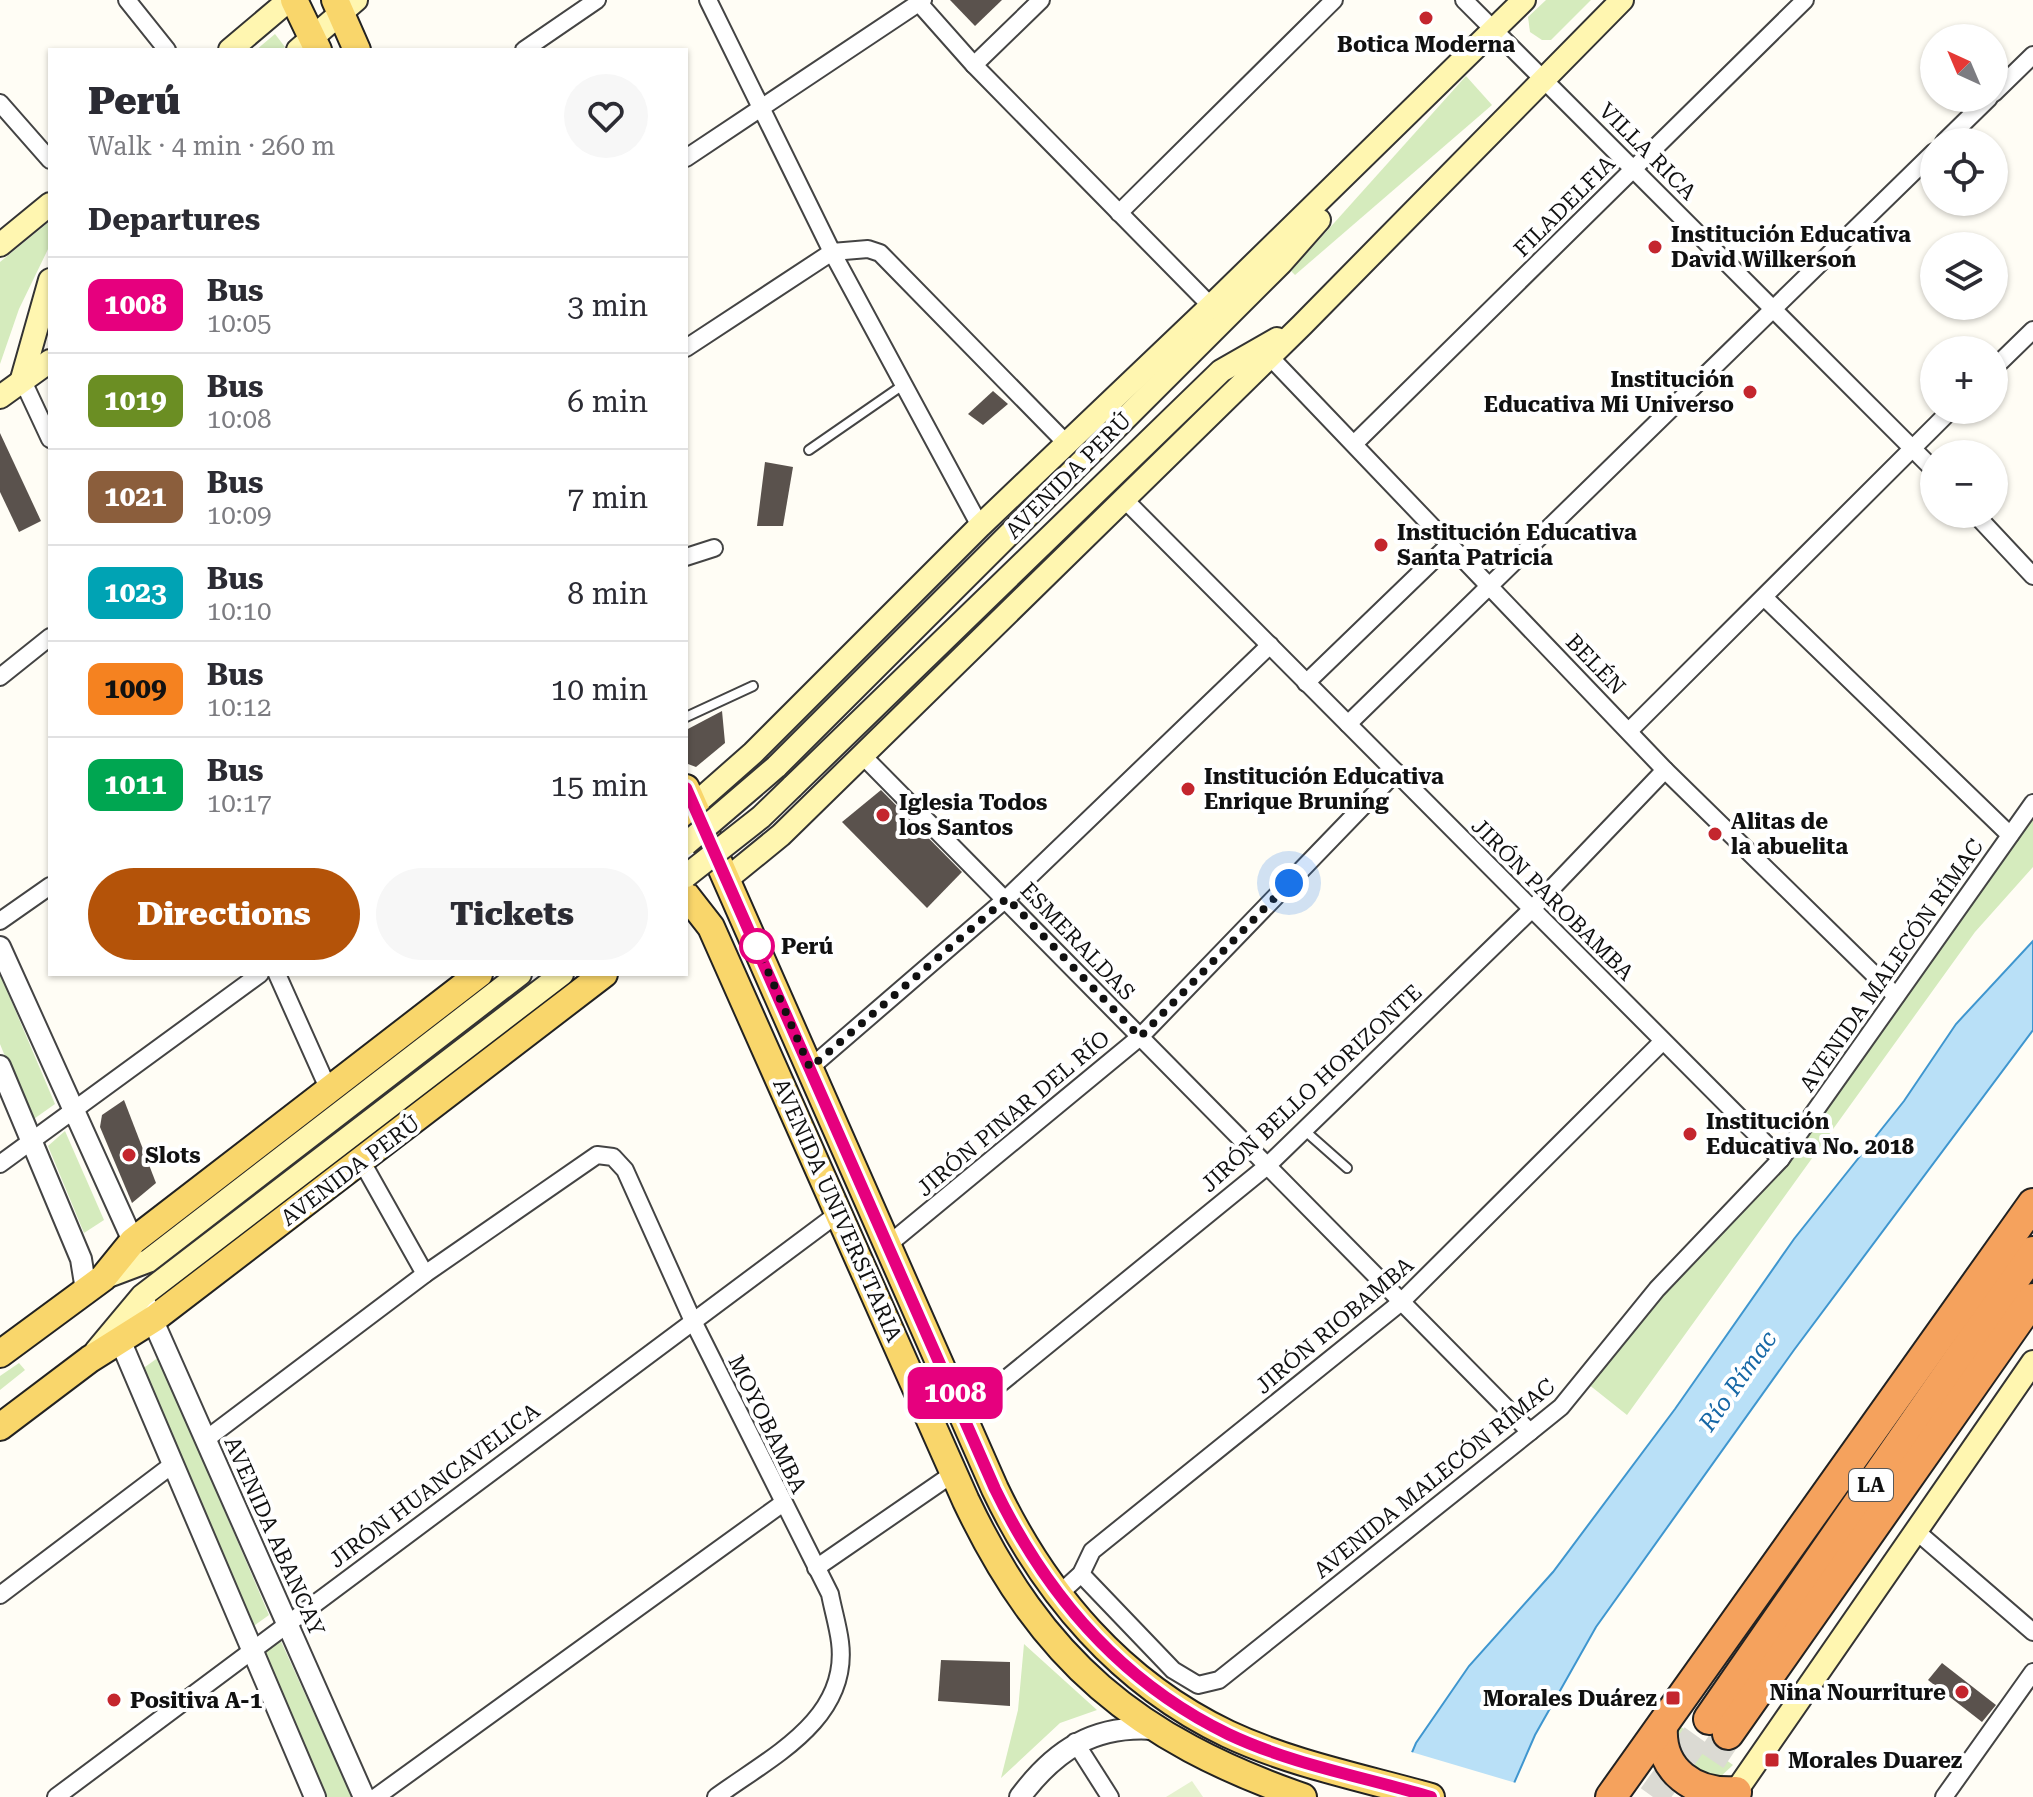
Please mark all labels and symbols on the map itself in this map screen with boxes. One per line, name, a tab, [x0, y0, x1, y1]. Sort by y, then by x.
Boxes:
marker: Botica Moderna	[1417, 9, 1435, 27]
north arrow	[1920, 24, 2008, 112]
place label: Botica Moderna	[1337, 32, 1515, 57]
street label: VILLA RICA	[1594, 98, 1702, 205]
street label: FILADELFIA	[1509, 150, 1620, 262]
place label: Institución Educativa David Wilkerson	[1671, 222, 1911, 272]
marker: Institución Educativa David Wilkerson	[1646, 238, 1664, 256]
place label: Institución Educativa Mi Universo	[1484, 367, 1734, 417]
marker: Institución Educativa Mi Universo	[1741, 383, 1759, 401]
street label: AVENIDA PERÚ	[999, 406, 1136, 543]
place label: Institución Educativa Santa Patricia	[1397, 520, 1637, 570]
marker: Institución Educativa Santa Patricia	[1372, 536, 1390, 554]
street label: BELÉN	[1561, 628, 1631, 700]
place label: Institución Educativa Enrique Bruning	[1204, 764, 1444, 814]
marker: Institución Educativa Enrique Bruning	[1179, 780, 1197, 798]
place label: Iglesia Todos los Santos	[899, 790, 1047, 840]
marker: Iglesia Todos los Santos	[874, 806, 892, 824]
place label: Alitas de la abuelita	[1731, 809, 1848, 859]
street label: JIRÓN PAROBAMBA	[1466, 812, 1641, 986]
marker: Alitas de la abuelita	[1706, 825, 1724, 843]
street label: AVENIDA MALECÓN RÍMAC	[1793, 833, 1988, 1096]
your location	[1269, 863, 1309, 903]
street label: ESMERALDAS	[1015, 877, 1140, 1005]
marker: Perú	[740, 929, 774, 963]
place label: Perú	[781, 934, 834, 959]
street label: JIRÓN BELLO HORIZONTE	[1195, 978, 1427, 1197]
street label: JIRÓN PINAR DEL RÍO	[911, 1024, 1115, 1201]
street label: AVENIDA UNIVERSITARIA	[768, 1075, 907, 1346]
street label: AVENIDA PERÚ	[275, 1108, 425, 1231]
place label: Institución Educativa No. 2018	[1706, 1109, 1914, 1159]
marker: Institución Educativa No. 2018	[1681, 1125, 1699, 1143]
place label: Slots	[145, 1143, 201, 1168]
marker: Slots	[120, 1146, 138, 1164]
street label: JIRÓN RIOBAMBA	[1249, 1250, 1419, 1399]
water label: Río Rímac	[1693, 1325, 1783, 1437]
street label: MOYOBAMBA	[723, 1351, 812, 1498]
line badge: 1008	[899, 1367, 1011, 1419]
street label: AVENIDA MALECÓN RÍMAC	[1308, 1372, 1560, 1583]
street label: JIRÓN HUANCAVELICA	[323, 1396, 545, 1573]
street label: AVENIDA ABANCAY	[219, 1433, 330, 1639]
road number: LA	[1849, 1469, 1893, 1501]
place label: Nina Nourriture	[1770, 1680, 1946, 1705]
marker: Nina Nourriture	[1953, 1683, 1971, 1701]
place label: Morales Duárez	[1483, 1686, 1657, 1711]
place label: Positiva A-1	[130, 1688, 262, 1713]
marker: Morales Duárez	[1664, 1689, 1682, 1707]
marker: Positiva A-1	[105, 1691, 123, 1709]
place label: Morales Duarez	[1788, 1748, 1962, 1773]
marker: Morales Duarez	[1763, 1751, 1781, 1769]

